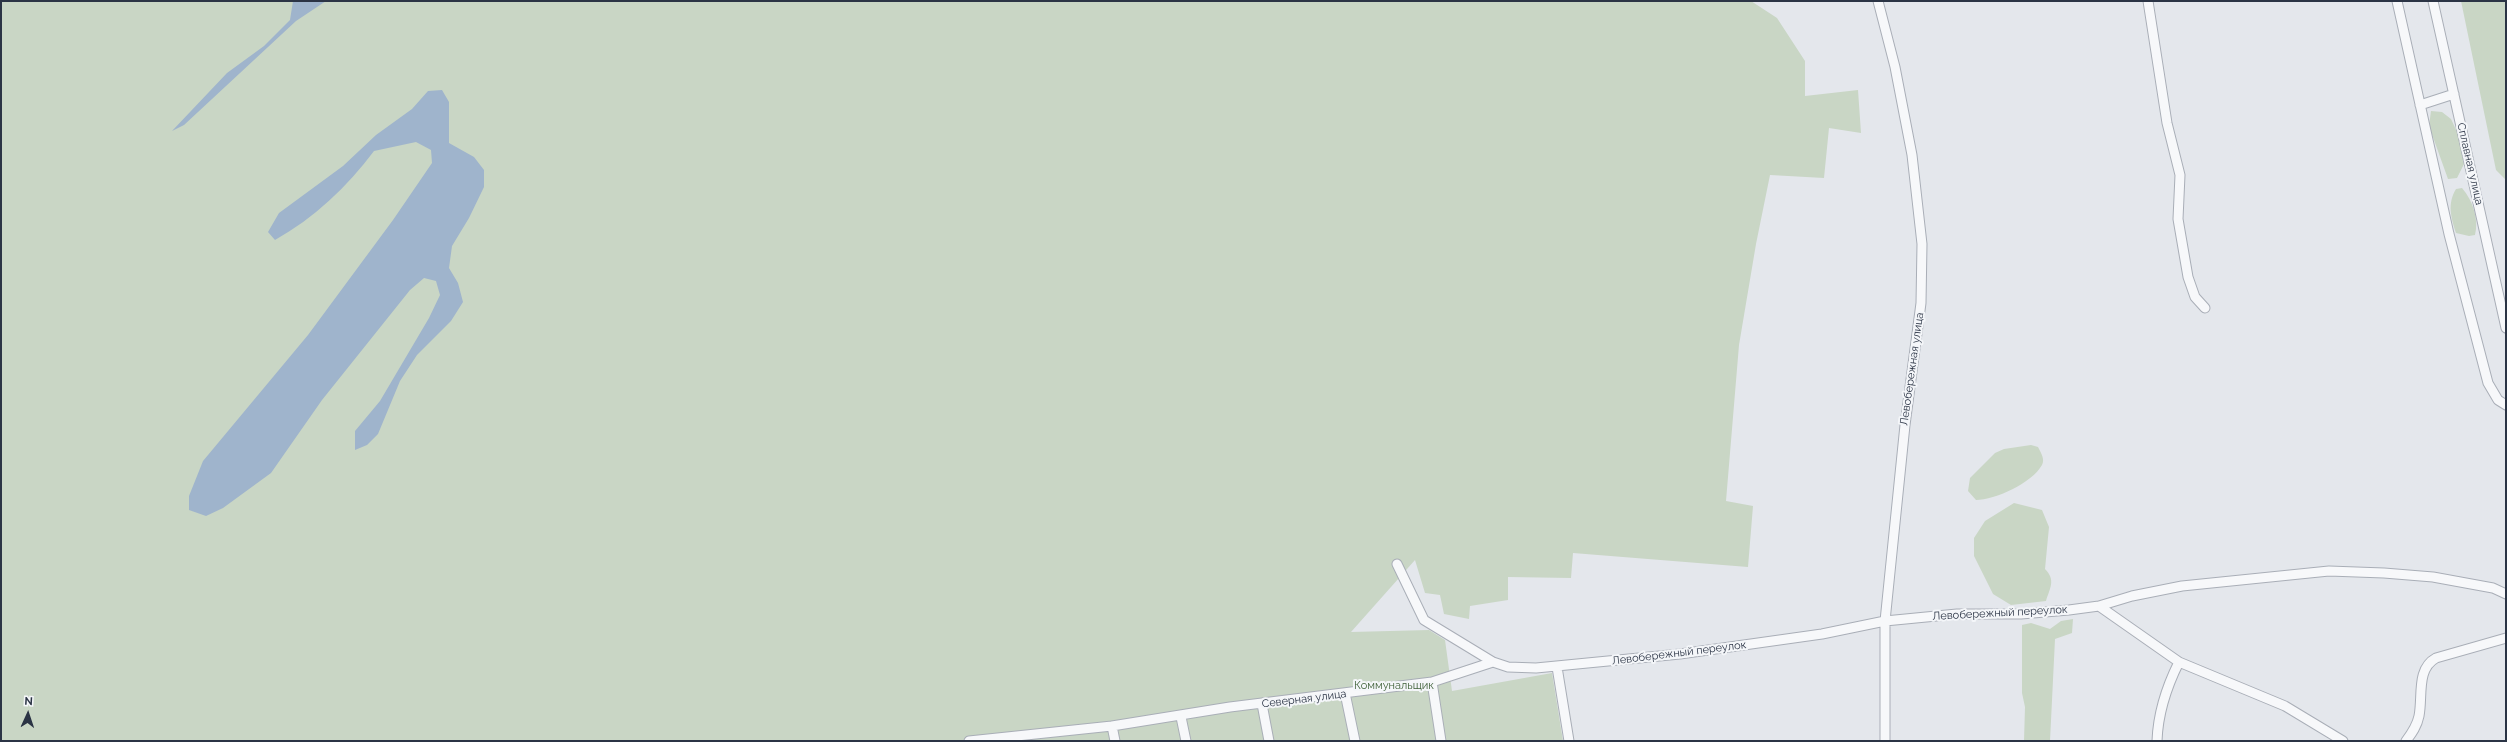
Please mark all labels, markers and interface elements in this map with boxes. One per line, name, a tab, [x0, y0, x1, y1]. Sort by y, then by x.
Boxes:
street label: Сплавная улица	[2454, 122, 2486, 206]
street label: Левобережная улица	[1898, 312, 1926, 426]
street label: Левобережный переулок	[1932, 603, 2068, 623]
street label: Левобережный переулок	[1611, 638, 1747, 668]
park label: Коммунальщик	[1354, 679, 1434, 693]
street label: Северная улица	[1261, 687, 1347, 711]
north arrow	[8, 694, 48, 734]
text: N	[24, 695, 33, 708]

